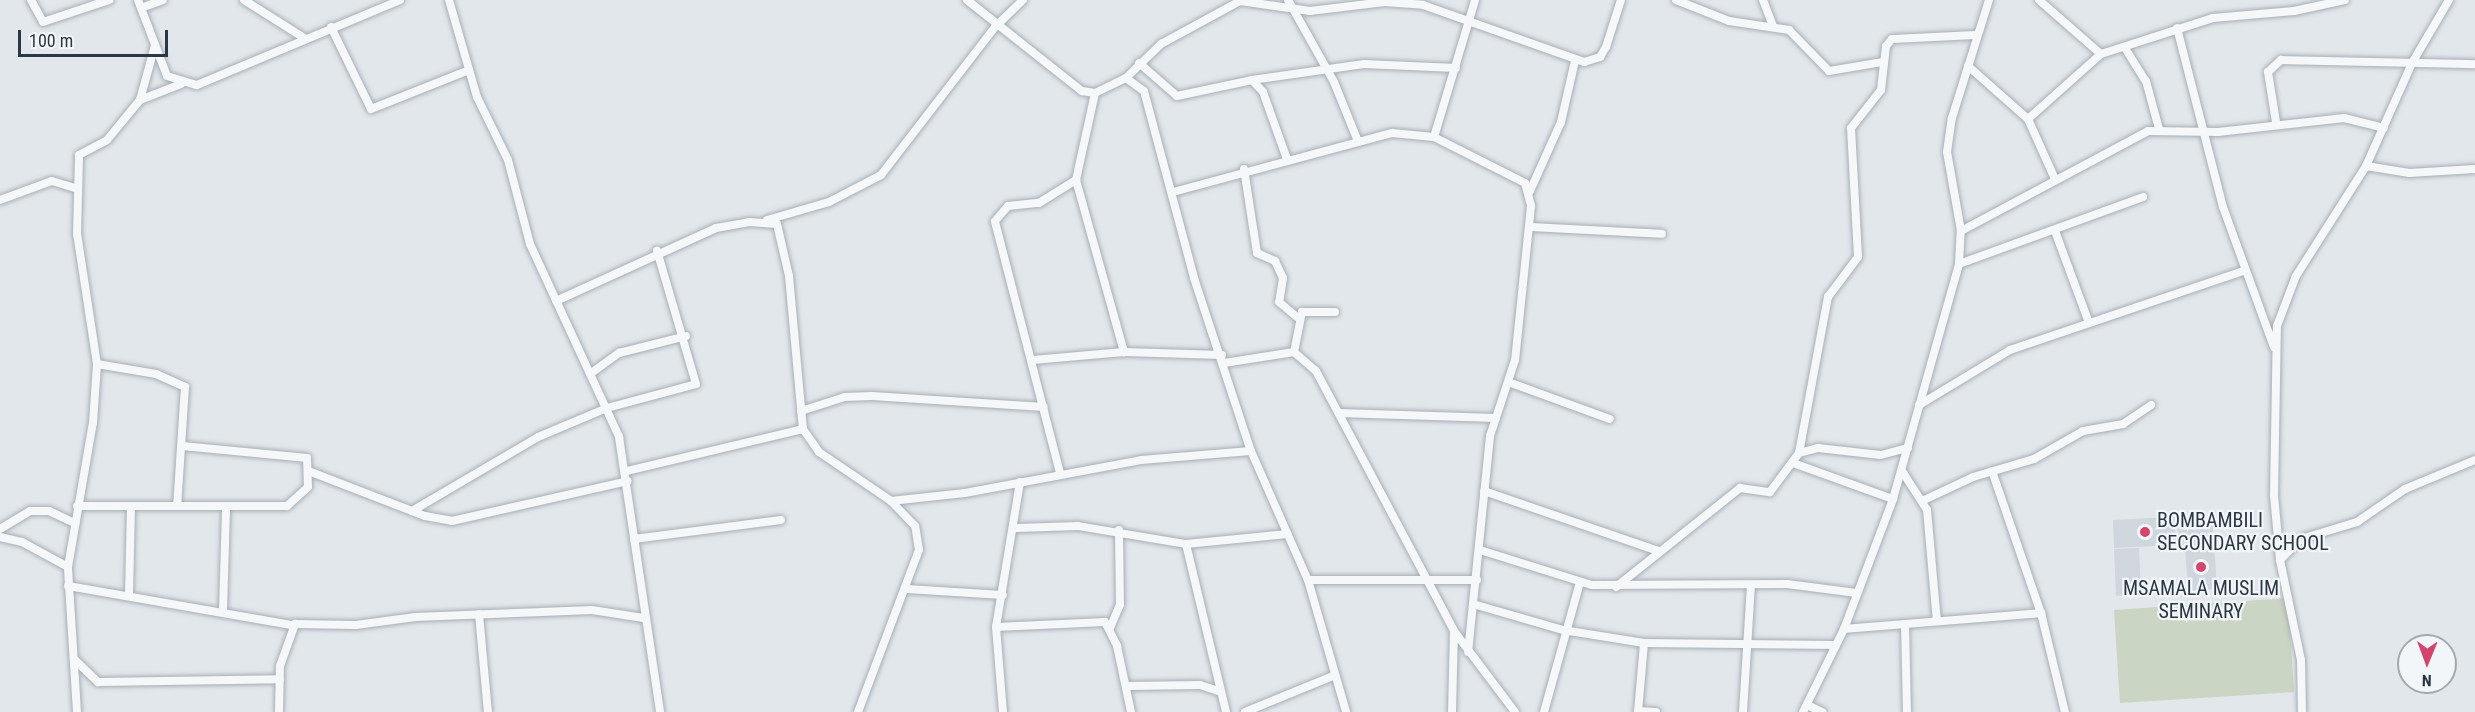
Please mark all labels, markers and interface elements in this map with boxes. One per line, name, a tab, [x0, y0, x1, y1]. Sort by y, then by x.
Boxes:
scale bar	[21, 18, 171, 56]
text: 100 m	[29, 30, 73, 51]
place label: BOMBAMBILI SECONDARY SCHOOL	[2157, 508, 2329, 555]
marker: BOMBAMBILI SECONDARY SCHOOL	[2138, 525, 2152, 539]
marker: MSAMALA MUSLIM SEMINARY	[2194, 560, 2208, 574]
place label: MSAMALA MUSLIM SEMINARY	[2123, 576, 2279, 623]
north arrow	[2397, 634, 2457, 694]
text: N	[2422, 671, 2432, 690]

